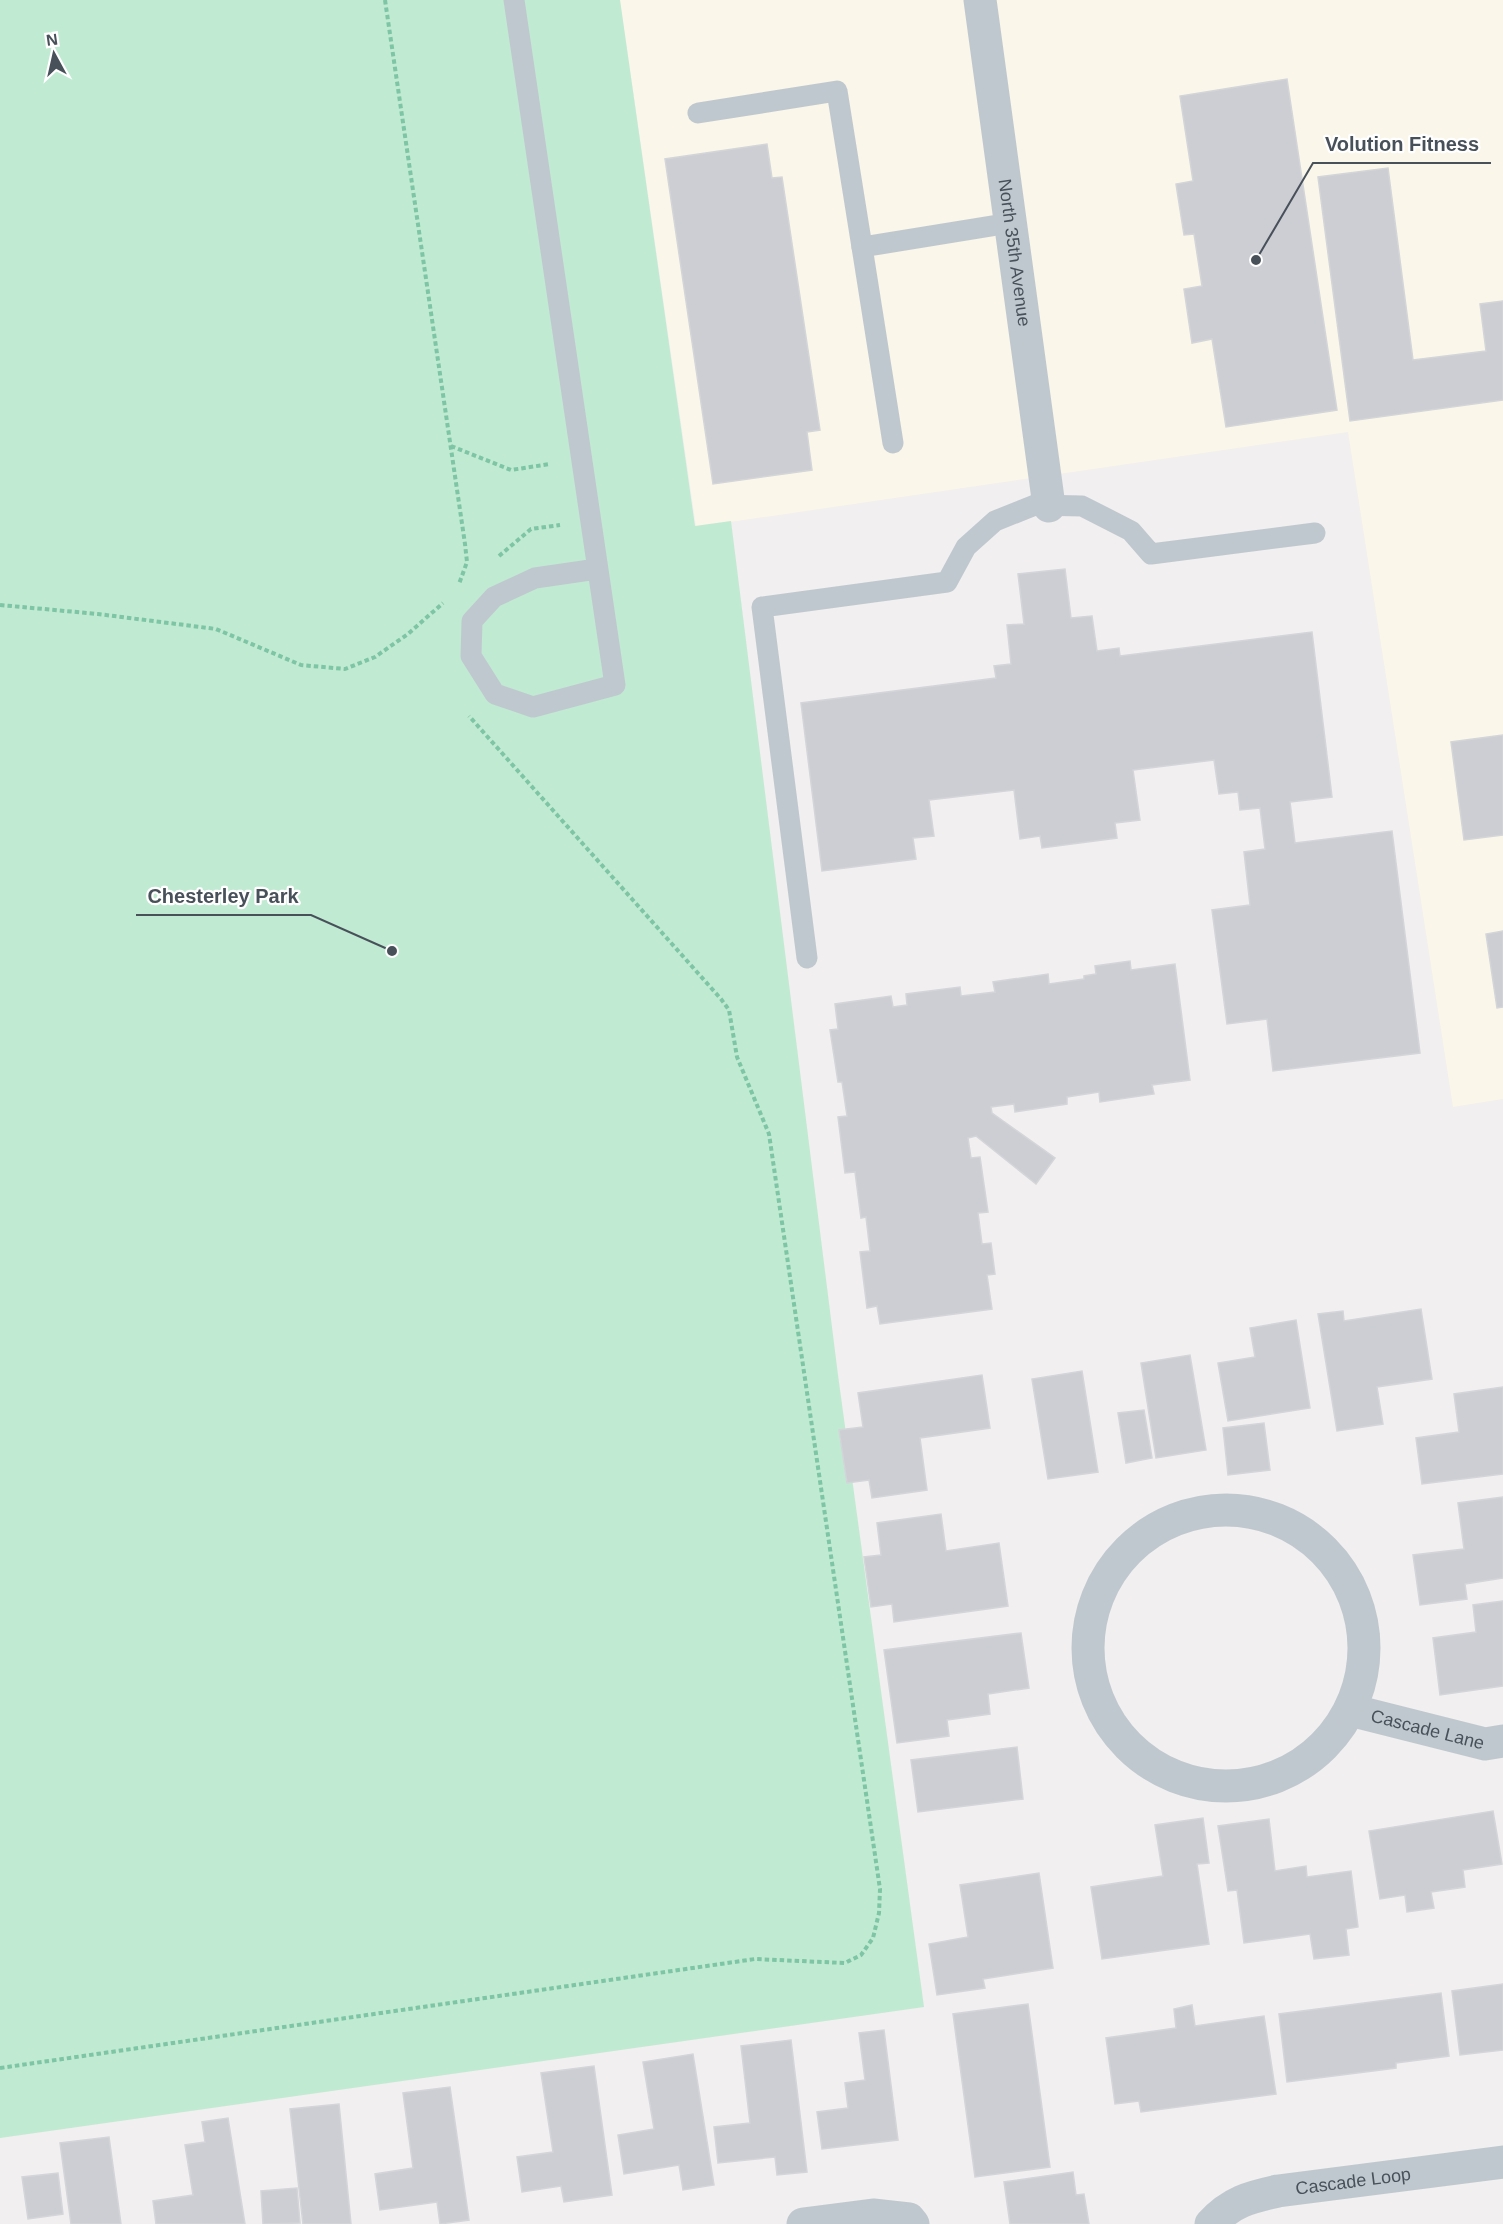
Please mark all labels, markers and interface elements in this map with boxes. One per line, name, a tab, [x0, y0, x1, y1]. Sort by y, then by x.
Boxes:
north arrow	[24, 24, 84, 84]
text: N	[45, 30, 59, 49]
callout: Volution Fitness	[1313, 125, 1491, 163]
text: Volution Fitness	[1325, 133, 1479, 155]
street label: North 35th Avenue	[994, 178, 1034, 328]
callout: Chesterley Park	[136, 877, 311, 915]
text: Chesterley Park	[147, 885, 299, 907]
street label: Cascade Lane	[1369, 1706, 1486, 1753]
street label: Cascade Loop	[1294, 2164, 1412, 2199]

